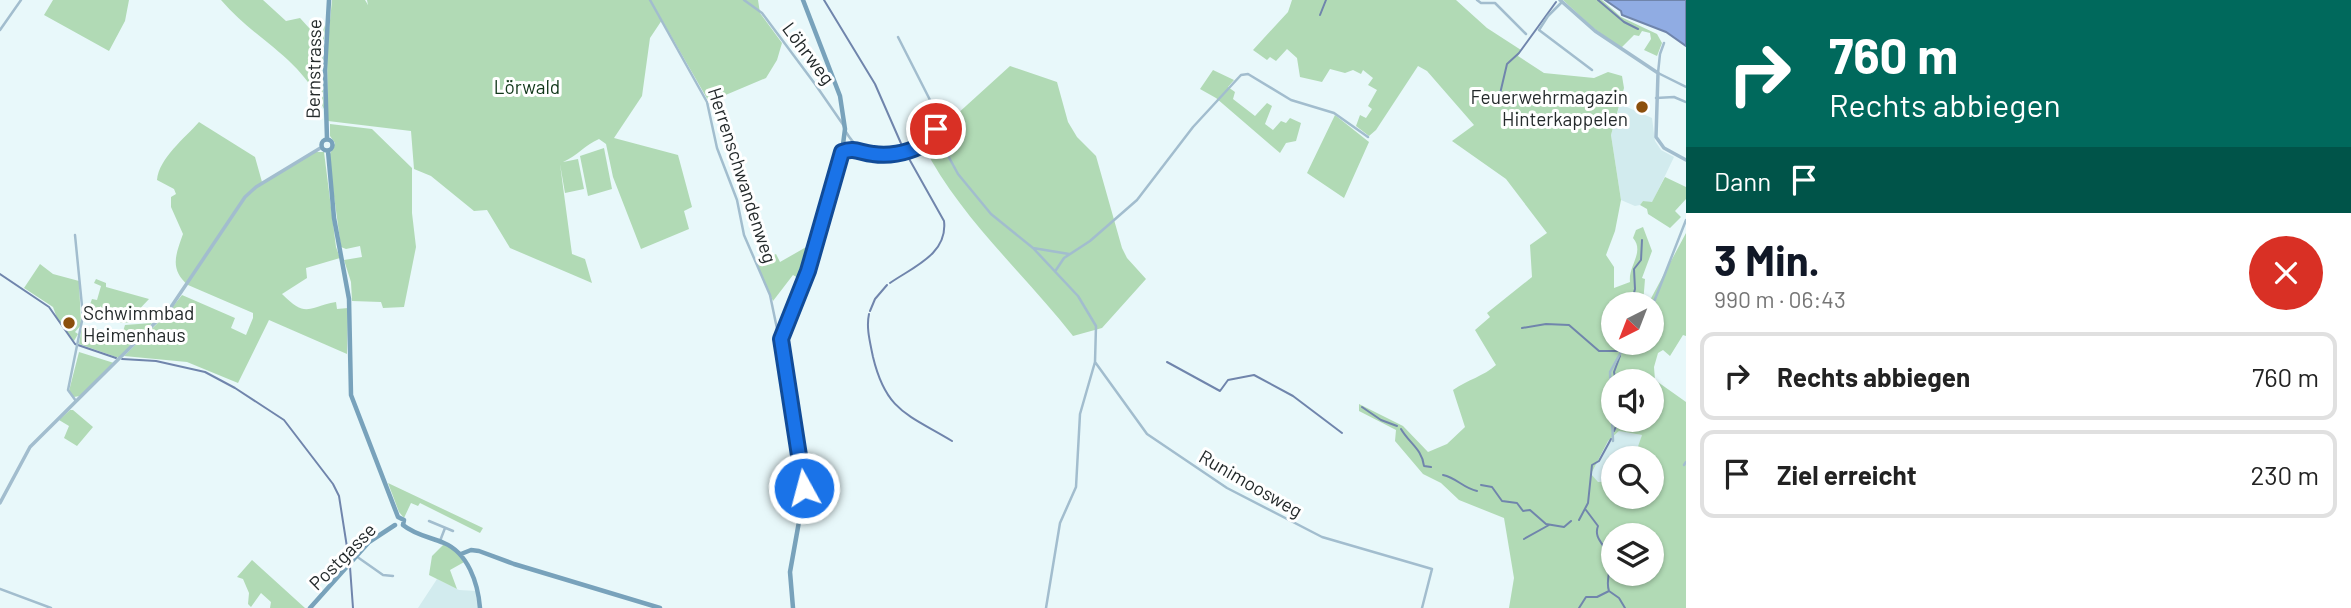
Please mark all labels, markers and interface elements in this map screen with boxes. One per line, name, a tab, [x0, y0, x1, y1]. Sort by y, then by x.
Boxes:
street label: Löhrweg	[778, 17, 840, 89]
street label: Bernstrasse	[301, 19, 325, 119]
text: 760 m	[1829, 25, 1958, 84]
icon: right	[1714, 28, 1805, 119]
park label: Lörwald	[494, 75, 560, 98]
street label: Herrenschwandenweg	[704, 84, 782, 266]
place label: Feuerwehrmagazin Hinterkappelen	[1471, 85, 1628, 130]
text: Rechts abbiegen	[1829, 85, 2061, 123]
pin	[906, 99, 966, 159]
marker: Feuerwehrmagazin Hinterkappelen	[1634, 99, 1650, 115]
icon: arrive	[917, 110, 955, 148]
icon: arrive	[1785, 161, 1823, 199]
text: Dann	[1714, 165, 1771, 196]
text: 3 Min.	[1714, 234, 1820, 284]
button: close	[2249, 236, 2323, 310]
text: 990 m · 06:43	[1714, 285, 1846, 313]
north arrow	[1601, 292, 1664, 355]
map controls	[1601, 292, 1664, 586]
place label: Schwimmbad Heimenhaus	[83, 301, 194, 346]
marker: Schwimmbad Heimenhaus	[61, 315, 77, 331]
icon: right	[1718, 357, 1756, 395]
text: Rechts abbiegen	[1777, 361, 1970, 392]
text: 760 m	[2252, 361, 2319, 392]
button: sound	[1601, 369, 1664, 432]
street label: Runimoosweg	[1195, 444, 1307, 522]
button: search	[1601, 446, 1664, 509]
position arrow	[767, 451, 841, 525]
icon: arrive	[1718, 455, 1756, 493]
text: Ziel erreicht	[1777, 459, 1917, 490]
text: 230 m	[2250, 459, 2319, 490]
street label: Postgasse	[304, 518, 380, 594]
button: layers	[1601, 523, 1664, 586]

